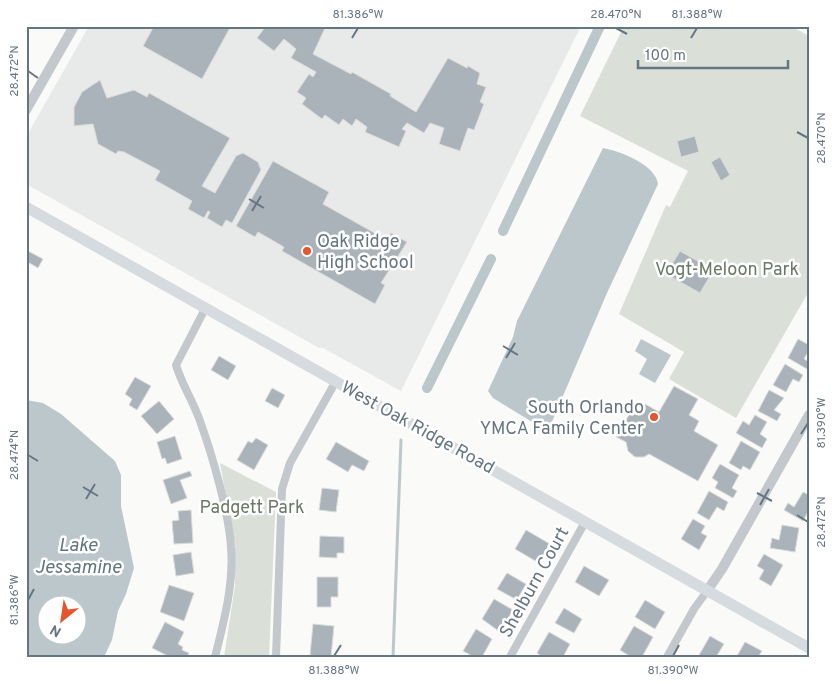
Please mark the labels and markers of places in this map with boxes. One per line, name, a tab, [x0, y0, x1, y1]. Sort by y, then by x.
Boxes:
place label: Oak Ridge High School	[317, 231, 414, 275]
marker: Oak Ridge High School	[301, 245, 313, 257]
place label: South Orlando YMCA Family Center	[480, 397, 644, 441]
marker: South Orlando YMCA Family Center	[648, 411, 660, 423]

